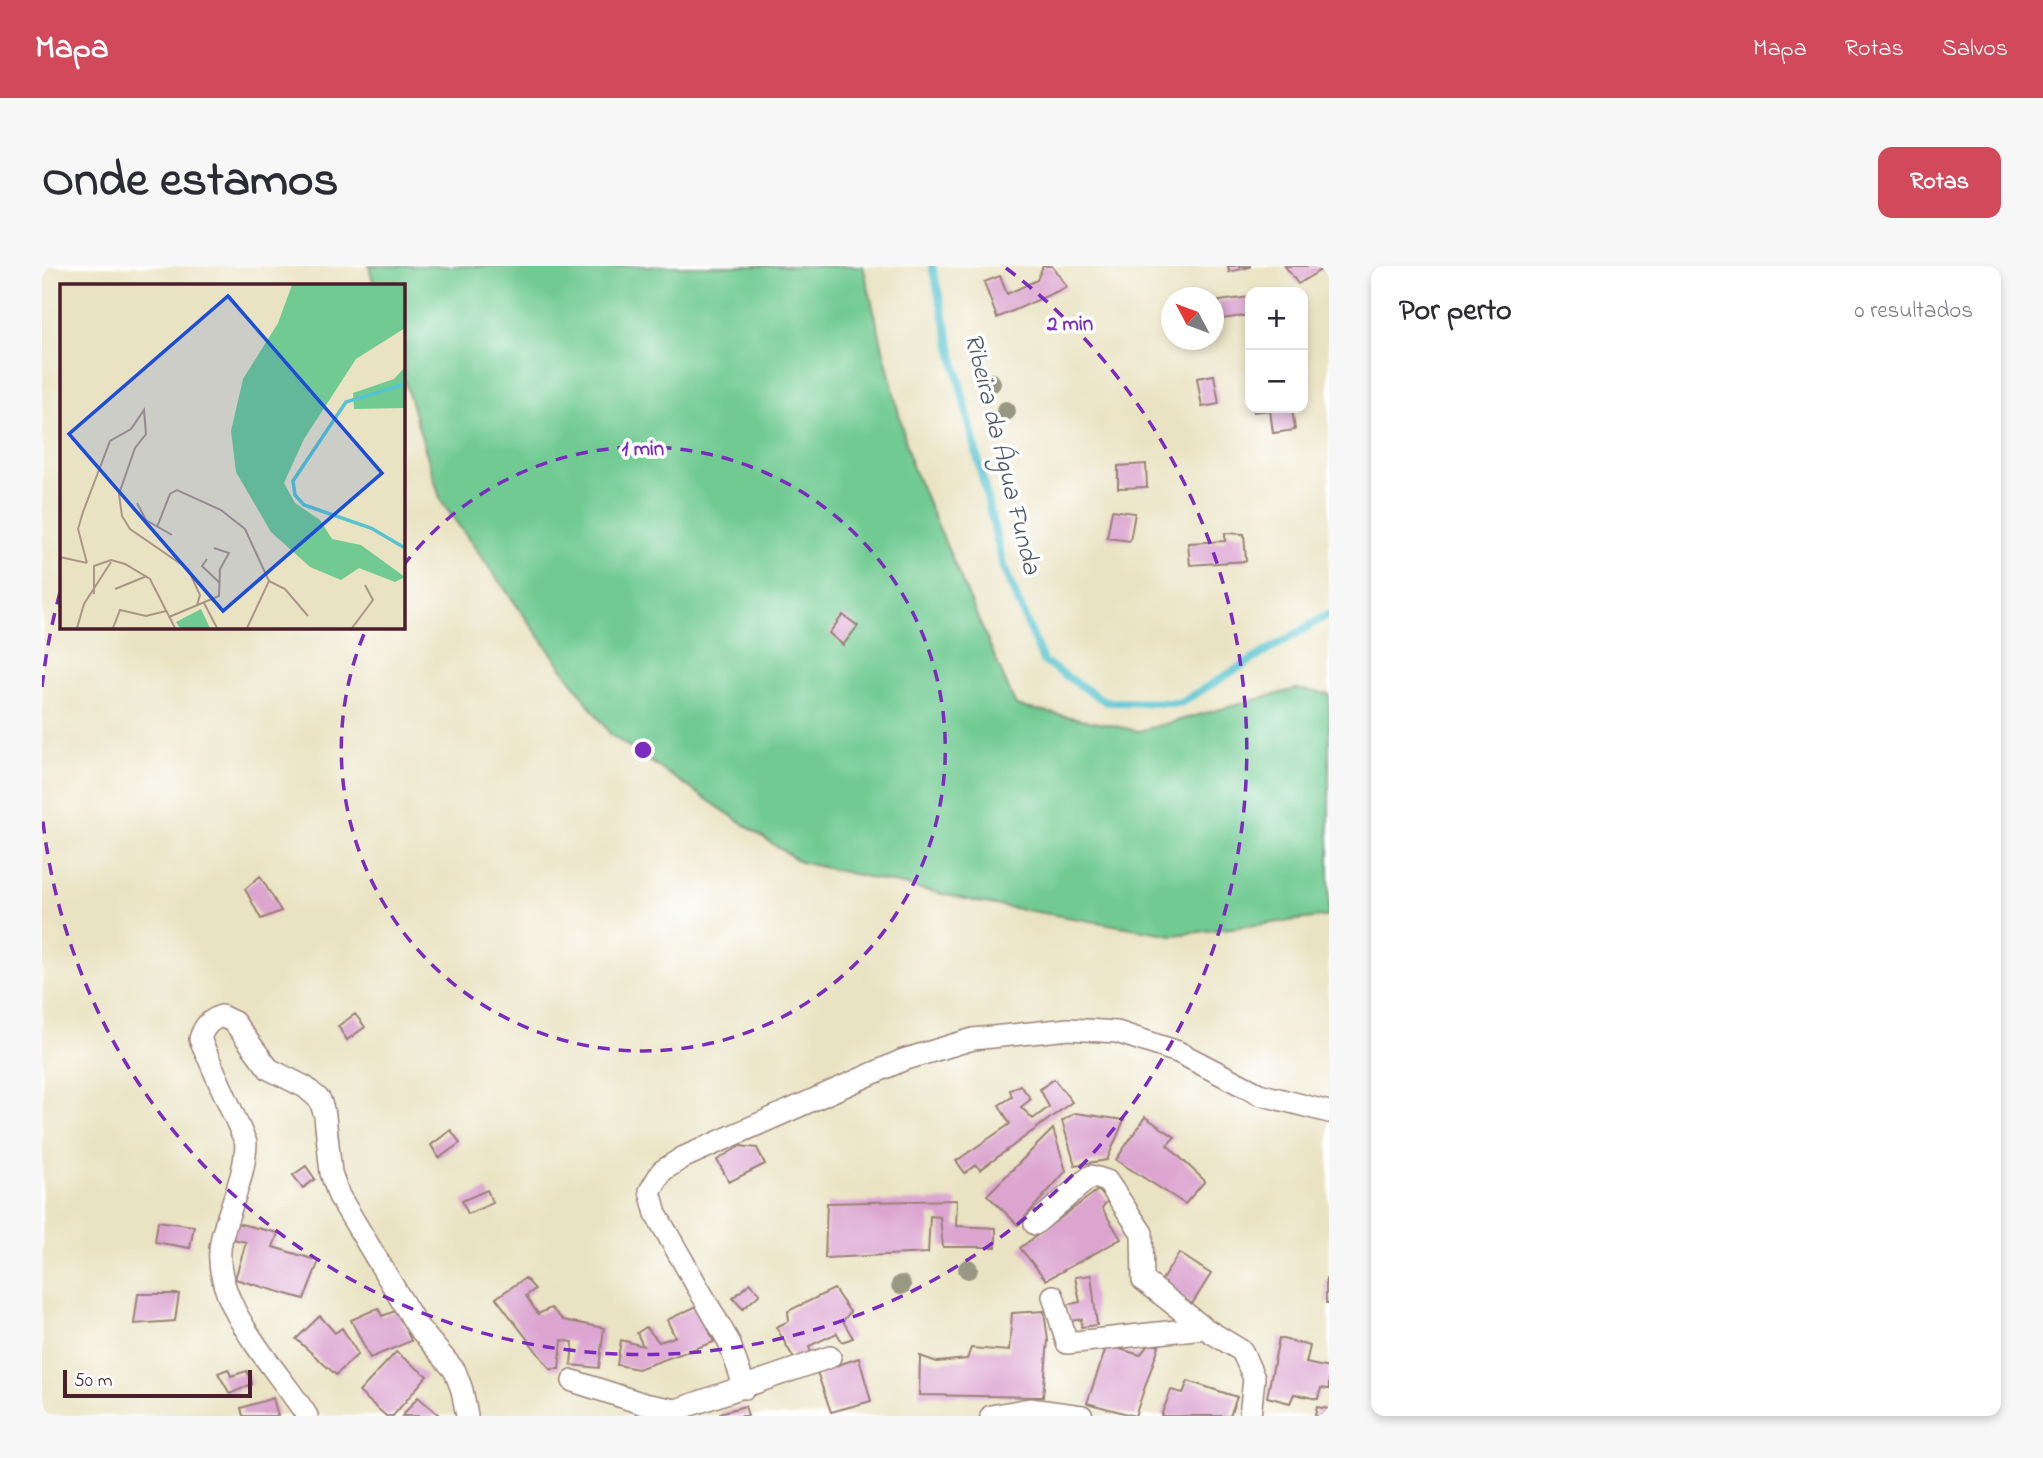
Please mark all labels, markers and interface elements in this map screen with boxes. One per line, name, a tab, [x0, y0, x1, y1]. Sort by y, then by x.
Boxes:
text: Mapa	[35, 25, 109, 73]
text: Mapa	[1753, 32, 1807, 67]
text: Rotas	[1845, 32, 1904, 67]
text: Salvos	[1942, 32, 2008, 67]
text: Onde estamos	[42, 146, 338, 218]
button: Rotas	[1878, 147, 2001, 218]
inset map	[60, 284, 404, 628]
north arrow	[1161, 287, 1224, 350]
map controls	[1245, 287, 1308, 413]
button: +	[1245, 287, 1308, 350]
text: Por perto	[1399, 290, 1512, 334]
text: 0 resultados	[1854, 295, 1973, 328]
text: 2 min	[1046, 310, 1093, 340]
water label: Ribeira da Água Funda	[953, 329, 1050, 579]
button: −	[1245, 350, 1308, 413]
text: 1 min	[622, 435, 664, 465]
centre of rings	[631, 738, 655, 762]
scale bar	[63, 1367, 252, 1399]
text: 50 m	[74, 1368, 113, 1395]

